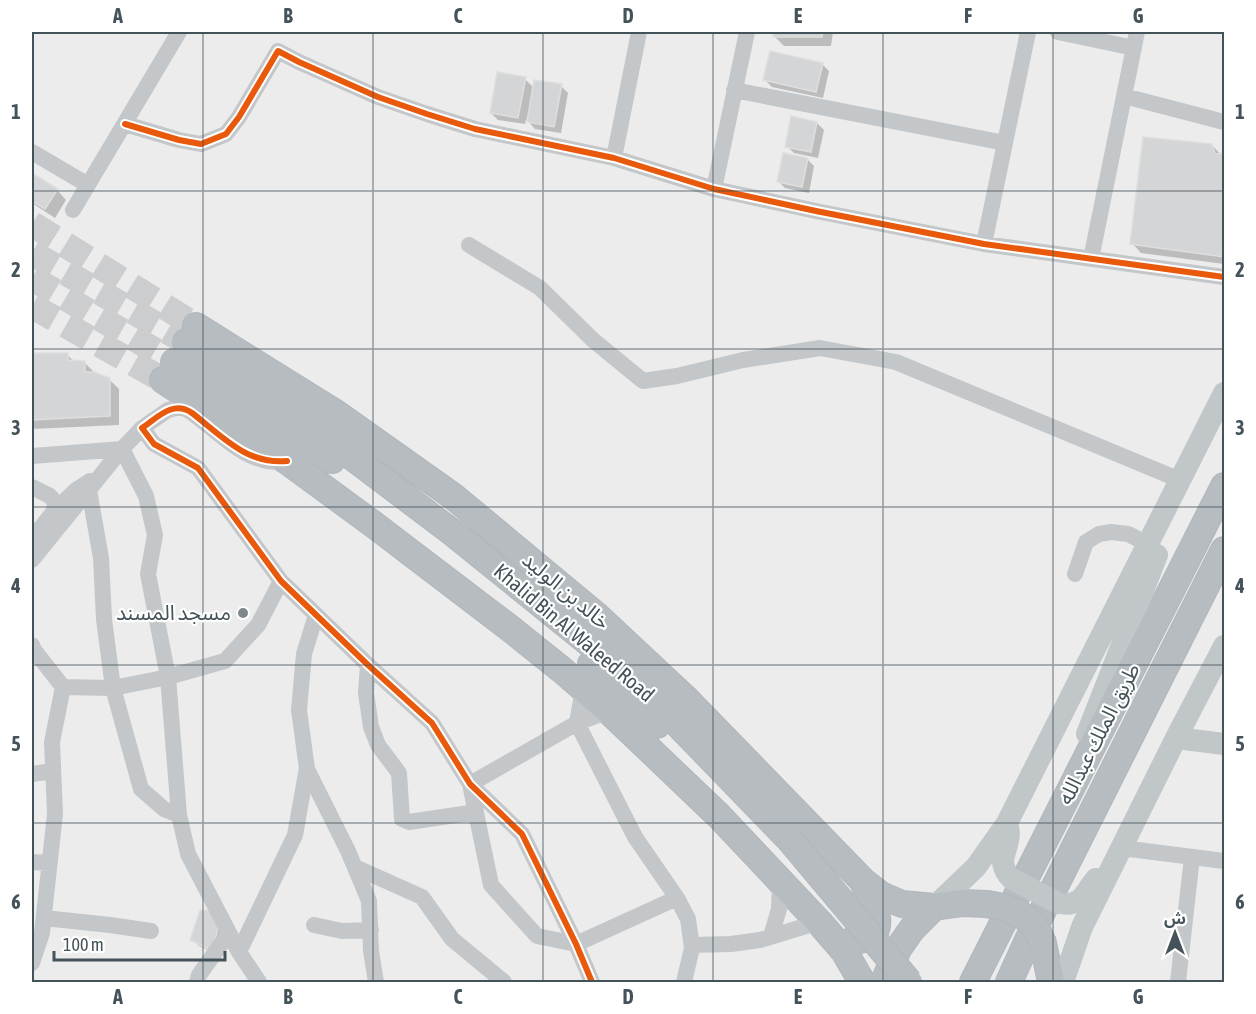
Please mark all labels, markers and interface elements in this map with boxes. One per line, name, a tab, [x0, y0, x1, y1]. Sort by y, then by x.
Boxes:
text: A	[112, 4, 123, 27]
text: B	[283, 4, 293, 27]
text: C	[454, 4, 463, 27]
text: D	[622, 4, 634, 27]
text: E	[794, 4, 803, 27]
text: F	[964, 4, 972, 27]
text: G	[1133, 4, 1144, 27]
text: 1	[11, 100, 21, 123]
text: 1	[1235, 100, 1245, 123]
text: 2	[11, 258, 21, 281]
text: 2	[1235, 258, 1245, 281]
text: 3	[11, 416, 21, 439]
text: 3	[1235, 416, 1245, 439]
street label: خالد بن الوليد	[517, 547, 615, 634]
street label: Khalid Bin Al Waleed Road	[490, 558, 660, 706]
text: 4	[10, 574, 21, 597]
text: 4	[1234, 574, 1245, 597]
place label: مسجد المسند	[116, 600, 231, 624]
marker: مسجد المسند	[236, 606, 250, 620]
street label: طريق الملك عبدالله	[1052, 659, 1146, 809]
text: 5	[11, 732, 21, 755]
text: 5	[1235, 732, 1245, 755]
text: 6	[11, 890, 21, 913]
text: 6	[1235, 890, 1245, 913]
north arrow	[1145, 903, 1205, 963]
text: ش	[1164, 909, 1186, 928]
scale bar	[54, 924, 225, 962]
text: 100 m	[63, 934, 104, 955]
text: A	[112, 985, 123, 1008]
text: B	[283, 985, 293, 1008]
text: C	[454, 985, 463, 1008]
text: D	[622, 985, 634, 1008]
text: E	[794, 985, 803, 1008]
text: F	[964, 985, 972, 1008]
text: G	[1133, 985, 1144, 1008]

